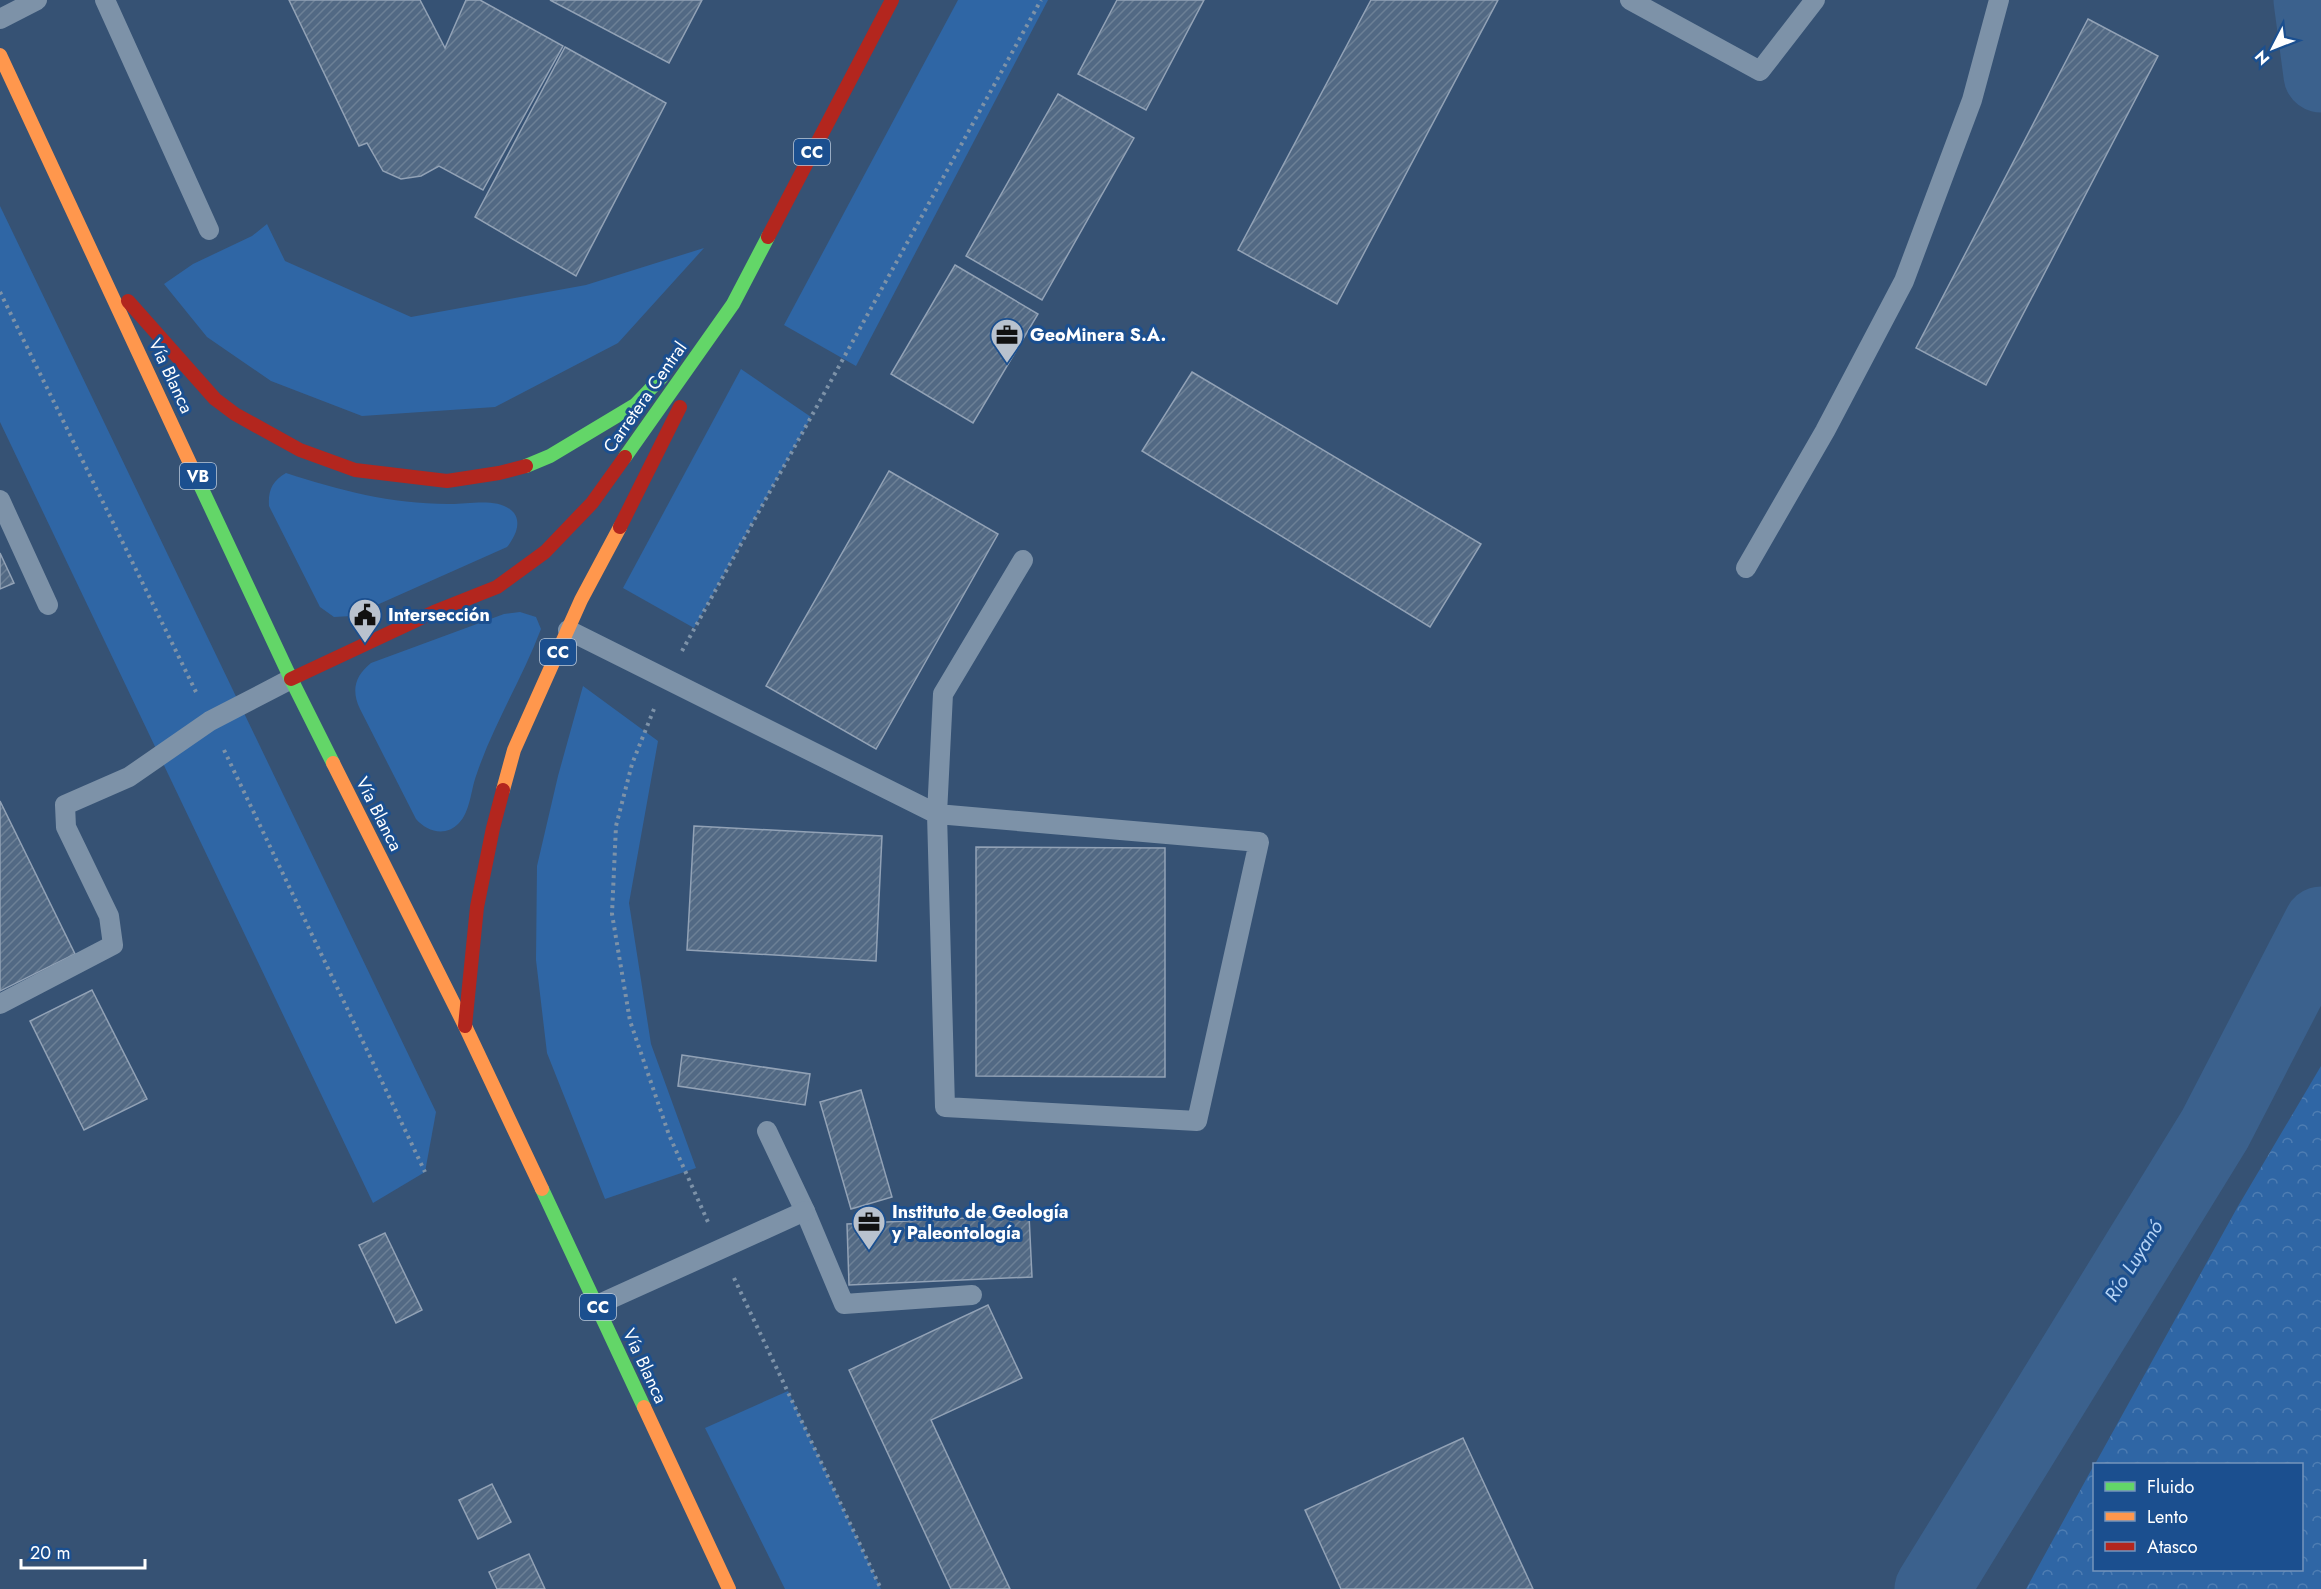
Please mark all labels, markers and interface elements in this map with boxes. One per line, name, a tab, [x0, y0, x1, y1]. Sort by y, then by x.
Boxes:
north arrow	[2243, 18, 2303, 78]
text: N	[2249, 45, 2275, 70]
road number: CC	[794, 139, 830, 165]
office icon: GeoMinera S.A.	[989, 317, 1025, 364]
place label: GeoMinera S.A.	[1030, 322, 1166, 348]
street label: Vía Blanca	[142, 334, 200, 418]
street label: Carretera Central	[597, 336, 693, 458]
road number: VB	[180, 463, 216, 489]
public building icon: Intersección	[347, 597, 383, 644]
place label: Intersección	[388, 602, 490, 628]
road number: CC	[540, 639, 576, 665]
street label: Vía Blanca	[349, 772, 409, 856]
place label: Instituto de Geología y Paleontología	[891, 1199, 1068, 1246]
office icon: Instituto de Geología y Paleontología	[851, 1204, 887, 1251]
water label: Río Luyanó	[2097, 1214, 2171, 1307]
road number: CC	[580, 1294, 616, 1320]
street label: Vía Blanca	[616, 1324, 674, 1408]
legend	[2093, 1463, 2303, 1571]
text: Fluido	[2147, 1474, 2195, 1500]
text: Lento	[2147, 1504, 2188, 1530]
scale bar	[21, 1532, 146, 1570]
text: Atasco	[2147, 1534, 2198, 1560]
text: 20 m	[30, 1540, 70, 1566]

